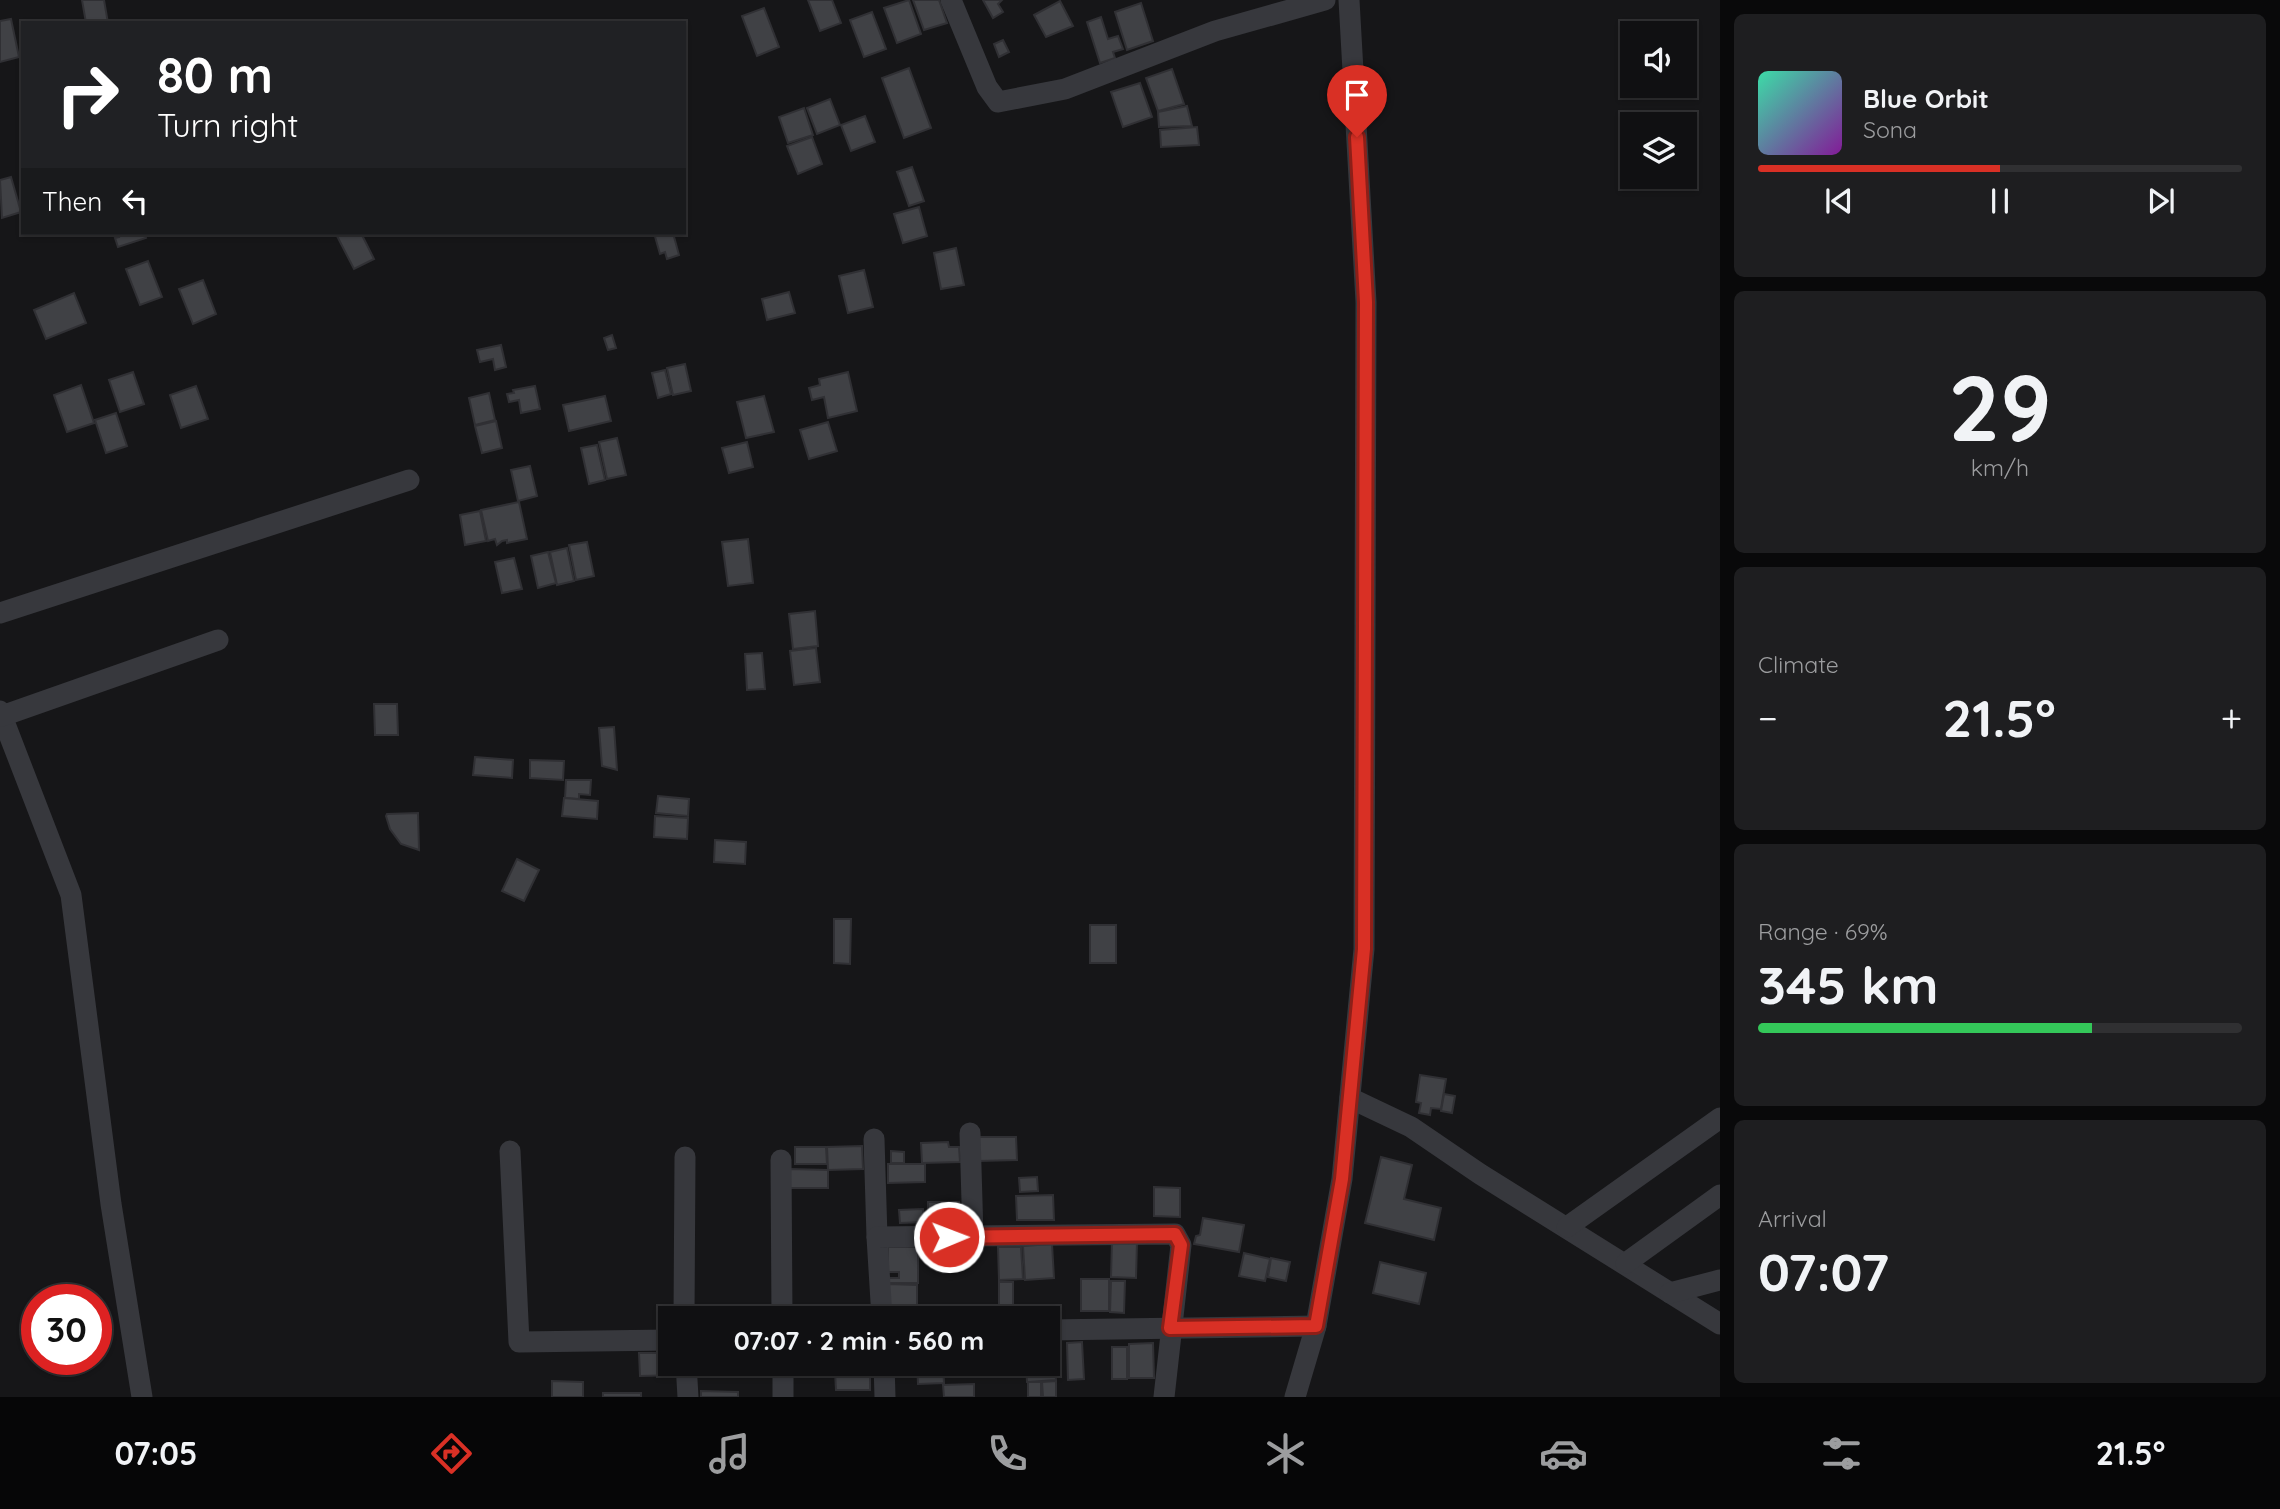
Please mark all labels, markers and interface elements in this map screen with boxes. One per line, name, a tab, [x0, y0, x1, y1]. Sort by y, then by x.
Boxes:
map controls	[1620, 21, 1697, 189]
button: sound	[1620, 21, 1697, 98]
text: 80 m	[157, 44, 273, 105]
icon: right	[42, 49, 133, 140]
pin	[1327, 65, 1387, 137]
icon: arrive	[1338, 76, 1376, 114]
text: Blue Orbit	[1863, 82, 1989, 115]
text: Turn right	[157, 105, 298, 145]
button: layers	[1620, 112, 1697, 189]
text: Sona	[1863, 115, 1917, 144]
icon: left	[116, 182, 154, 220]
icon: previous	[1820, 182, 1858, 220]
icon: pause	[1981, 182, 2019, 220]
icon: next	[2142, 182, 2180, 220]
text: Then	[42, 185, 102, 218]
text: 29	[1948, 350, 2052, 464]
text: km/h	[1971, 453, 2029, 482]
text: Climate	[1758, 650, 1839, 679]
text: 21.5°	[1943, 685, 2056, 750]
text: −	[1758, 694, 1778, 742]
text: +	[2221, 694, 2242, 742]
text: Range · 69%	[1758, 917, 1888, 946]
text: 345 km	[1758, 952, 1939, 1017]
position arrow	[912, 1200, 986, 1274]
text: Arrival	[1758, 1204, 1827, 1233]
text: 07:07	[1758, 1239, 1889, 1304]
speed limit sign: 30	[21, 1284, 112, 1375]
text: 07:07 · 2 min · 560 m	[734, 1324, 984, 1357]
icon: directions	[427, 1429, 476, 1478]
icon: music	[705, 1429, 754, 1478]
icon: phone	[983, 1429, 1032, 1478]
icon: climate	[1261, 1429, 1310, 1478]
icon: car	[1539, 1429, 1588, 1478]
icon: filters	[1817, 1429, 1866, 1478]
text: 07:05	[115, 1433, 197, 1473]
text: 21.5°	[2096, 1433, 2165, 1473]

